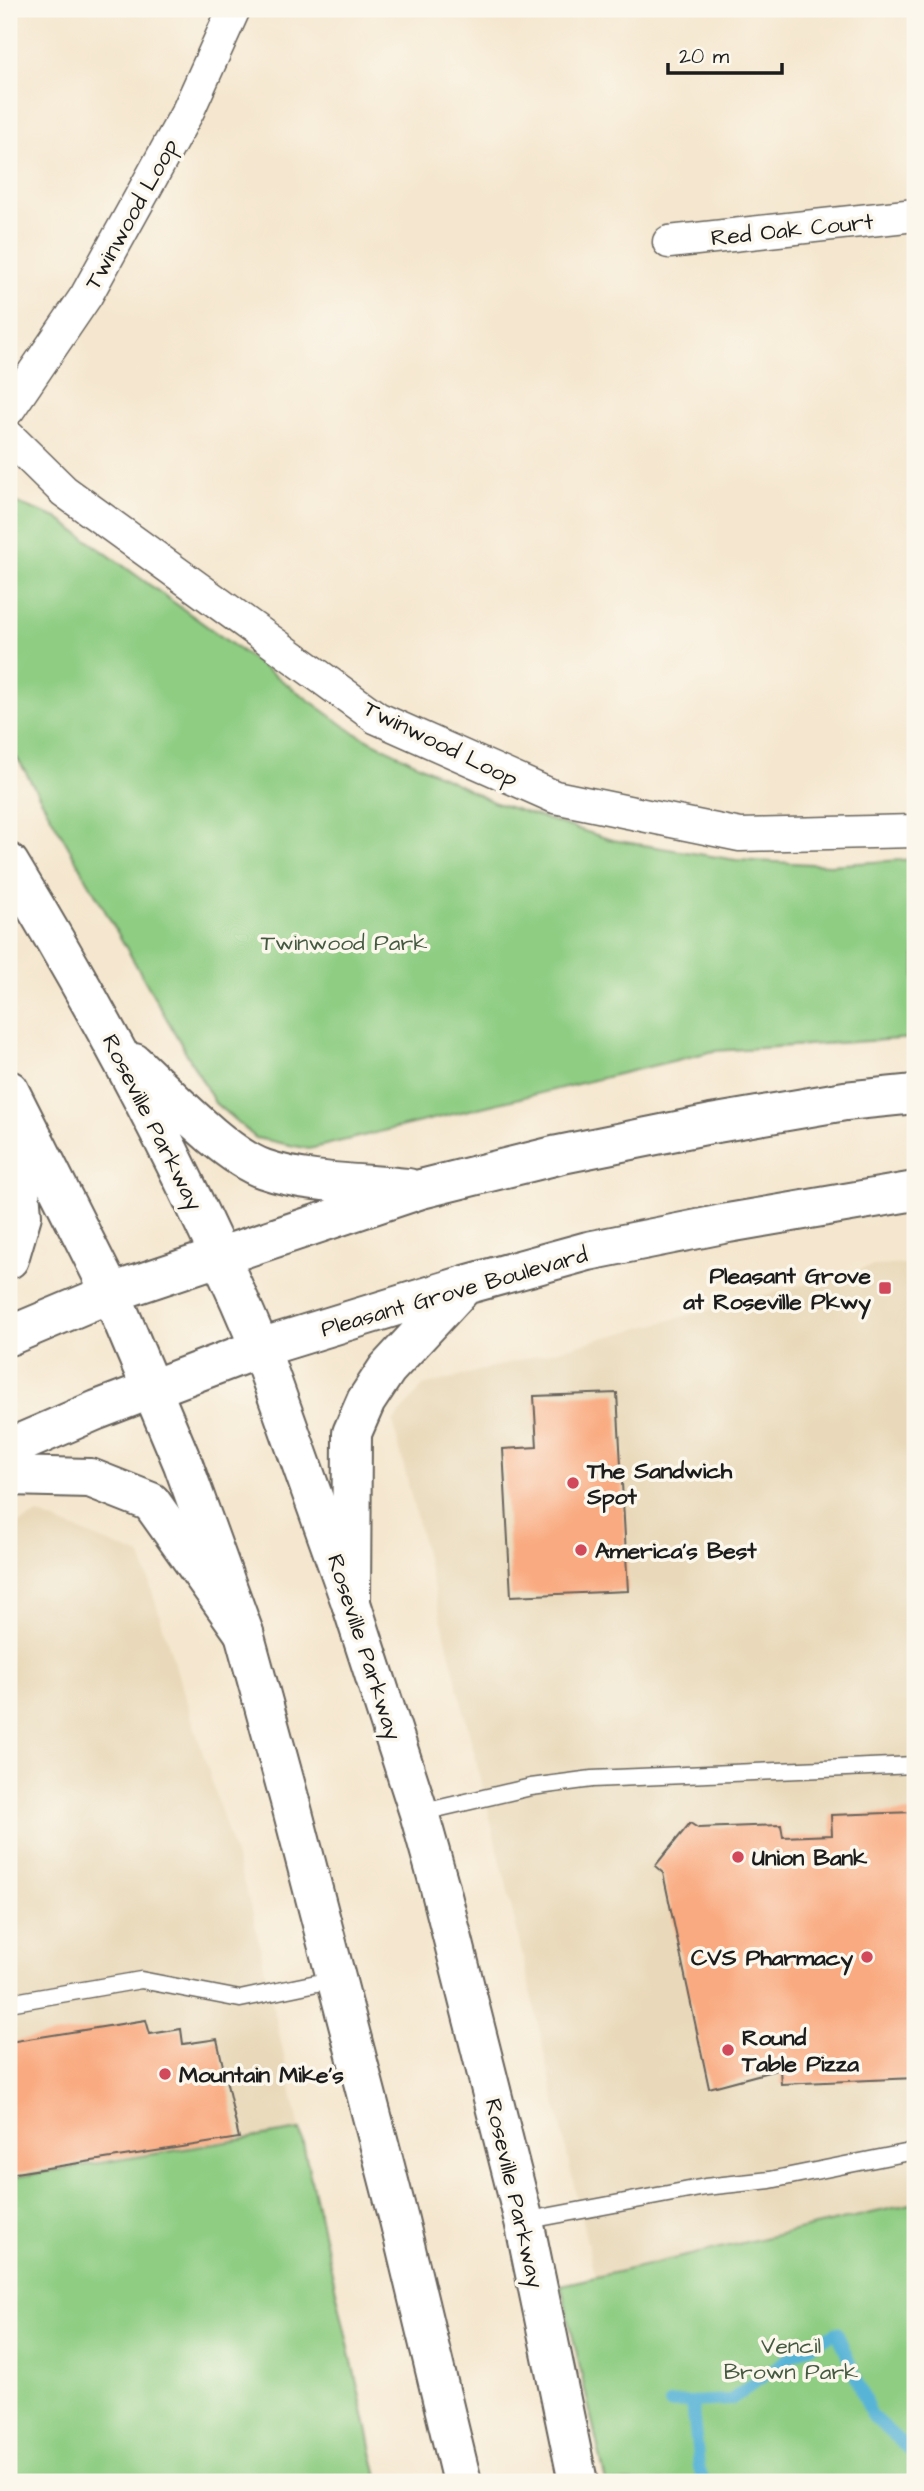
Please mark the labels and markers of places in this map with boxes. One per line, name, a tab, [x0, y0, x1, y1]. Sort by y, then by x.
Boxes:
place label: Pleasant Grove at Roseville Pkwy	[682, 1260, 872, 1320]
marker: Pleasant Grove at Roseville Pkwy	[877, 1280, 893, 1296]
place label: The Sandwich Spot	[586, 1455, 733, 1513]
marker: The Sandwich Spot	[565, 1475, 581, 1491]
place label: America's Best	[595, 1535, 757, 1567]
marker: America's Best	[573, 1542, 589, 1558]
place label: Union Bank	[752, 1842, 868, 1874]
marker: Union Bank	[730, 1849, 746, 1865]
place label: CVS Pharmacy	[691, 1942, 853, 1976]
marker: CVS Pharmacy	[859, 1949, 875, 1965]
place label: Round Table Pizza	[741, 2022, 859, 2080]
marker: Round Table Pizza	[720, 2042, 736, 2058]
place label: Mountain Mike's	[179, 2059, 344, 2091]
marker: Mountain Mike's	[157, 2066, 173, 2082]

